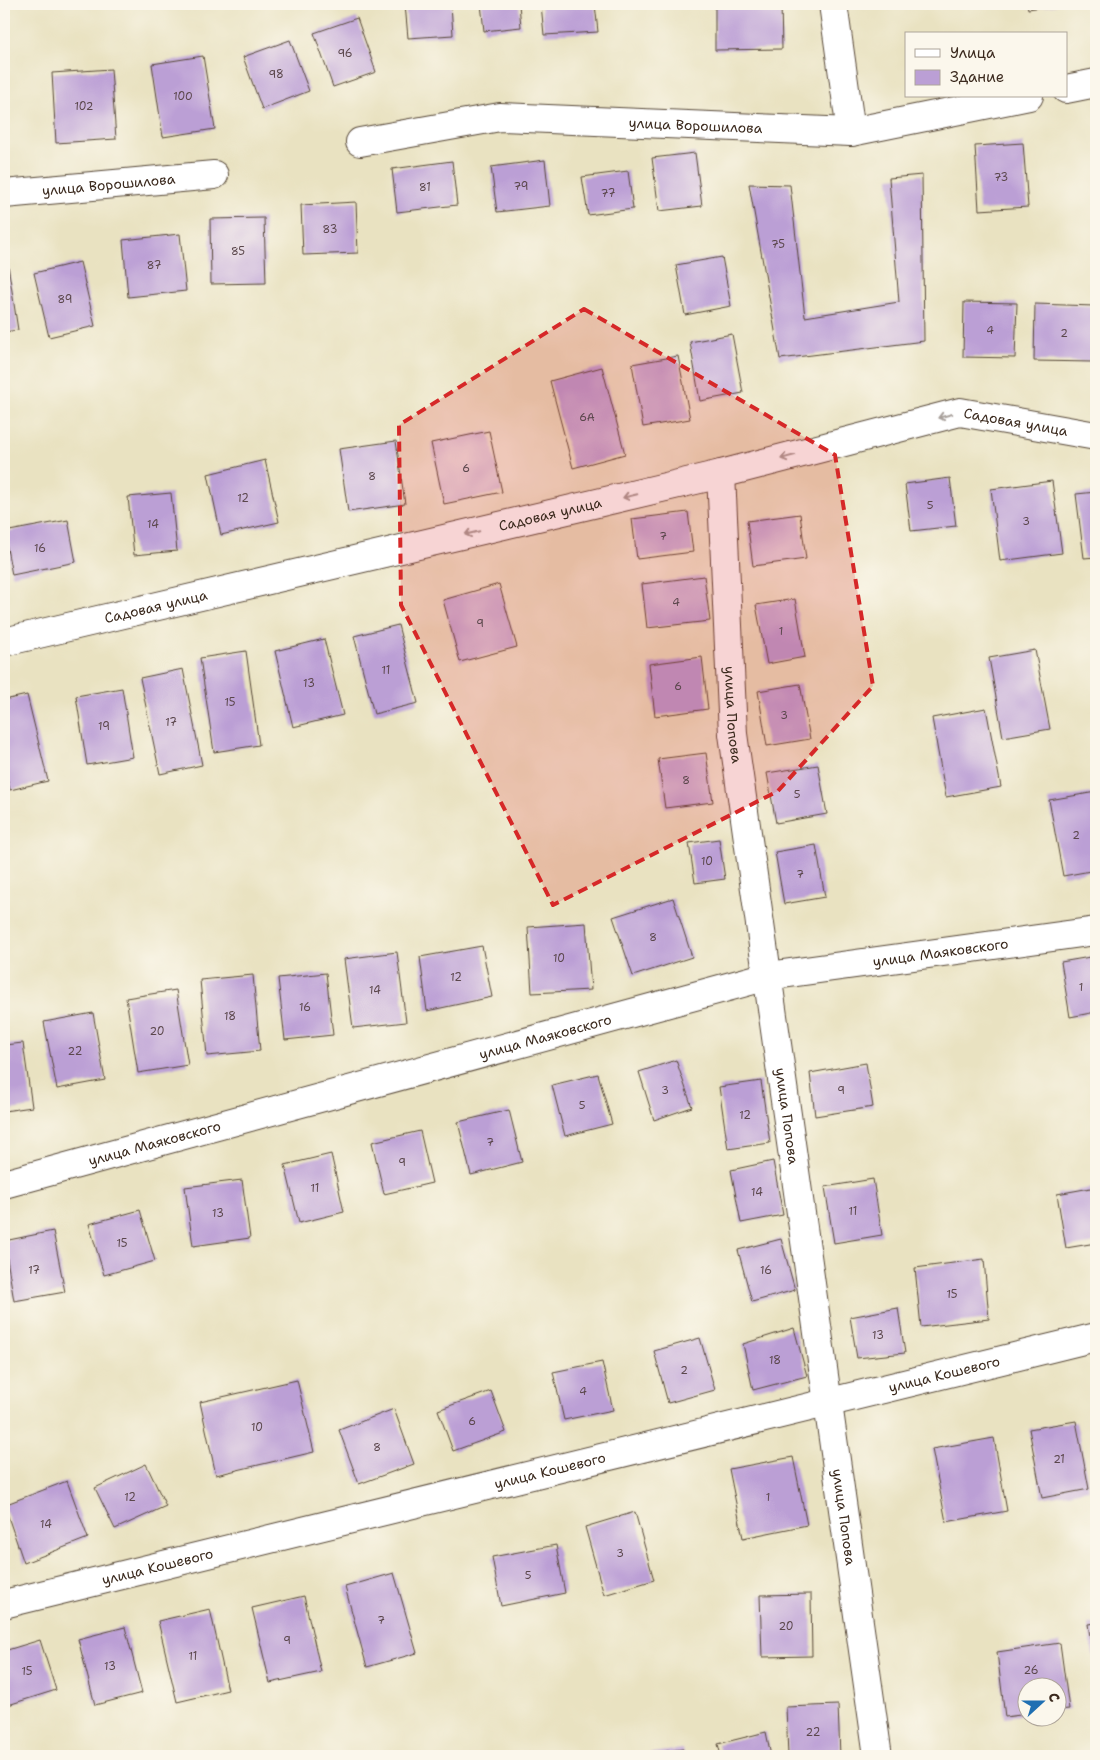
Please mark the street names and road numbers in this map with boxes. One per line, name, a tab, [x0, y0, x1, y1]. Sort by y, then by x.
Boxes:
street label: улица Ворошилова	[628, 114, 763, 137]
street label: улица Ворошилова	[41, 170, 176, 200]
street label: Садовая улица	[962, 404, 1070, 440]
street label: Садовая улица	[497, 493, 604, 535]
street label: Садовая улица	[103, 586, 209, 627]
street label: улица Попова	[721, 666, 746, 765]
street label: улица Маяковского	[872, 934, 1009, 971]
street label: улица Маяковского	[477, 1010, 614, 1063]
street label: улица Попова	[771, 1066, 803, 1166]
street label: улица Маяковского	[86, 1116, 223, 1170]
street label: улица Кошевого	[887, 1352, 1002, 1396]
street label: улица Кошевого	[492, 1448, 607, 1493]
street label: улица Попова	[828, 1467, 860, 1567]
street label: улица Кошевого	[100, 1544, 215, 1589]

